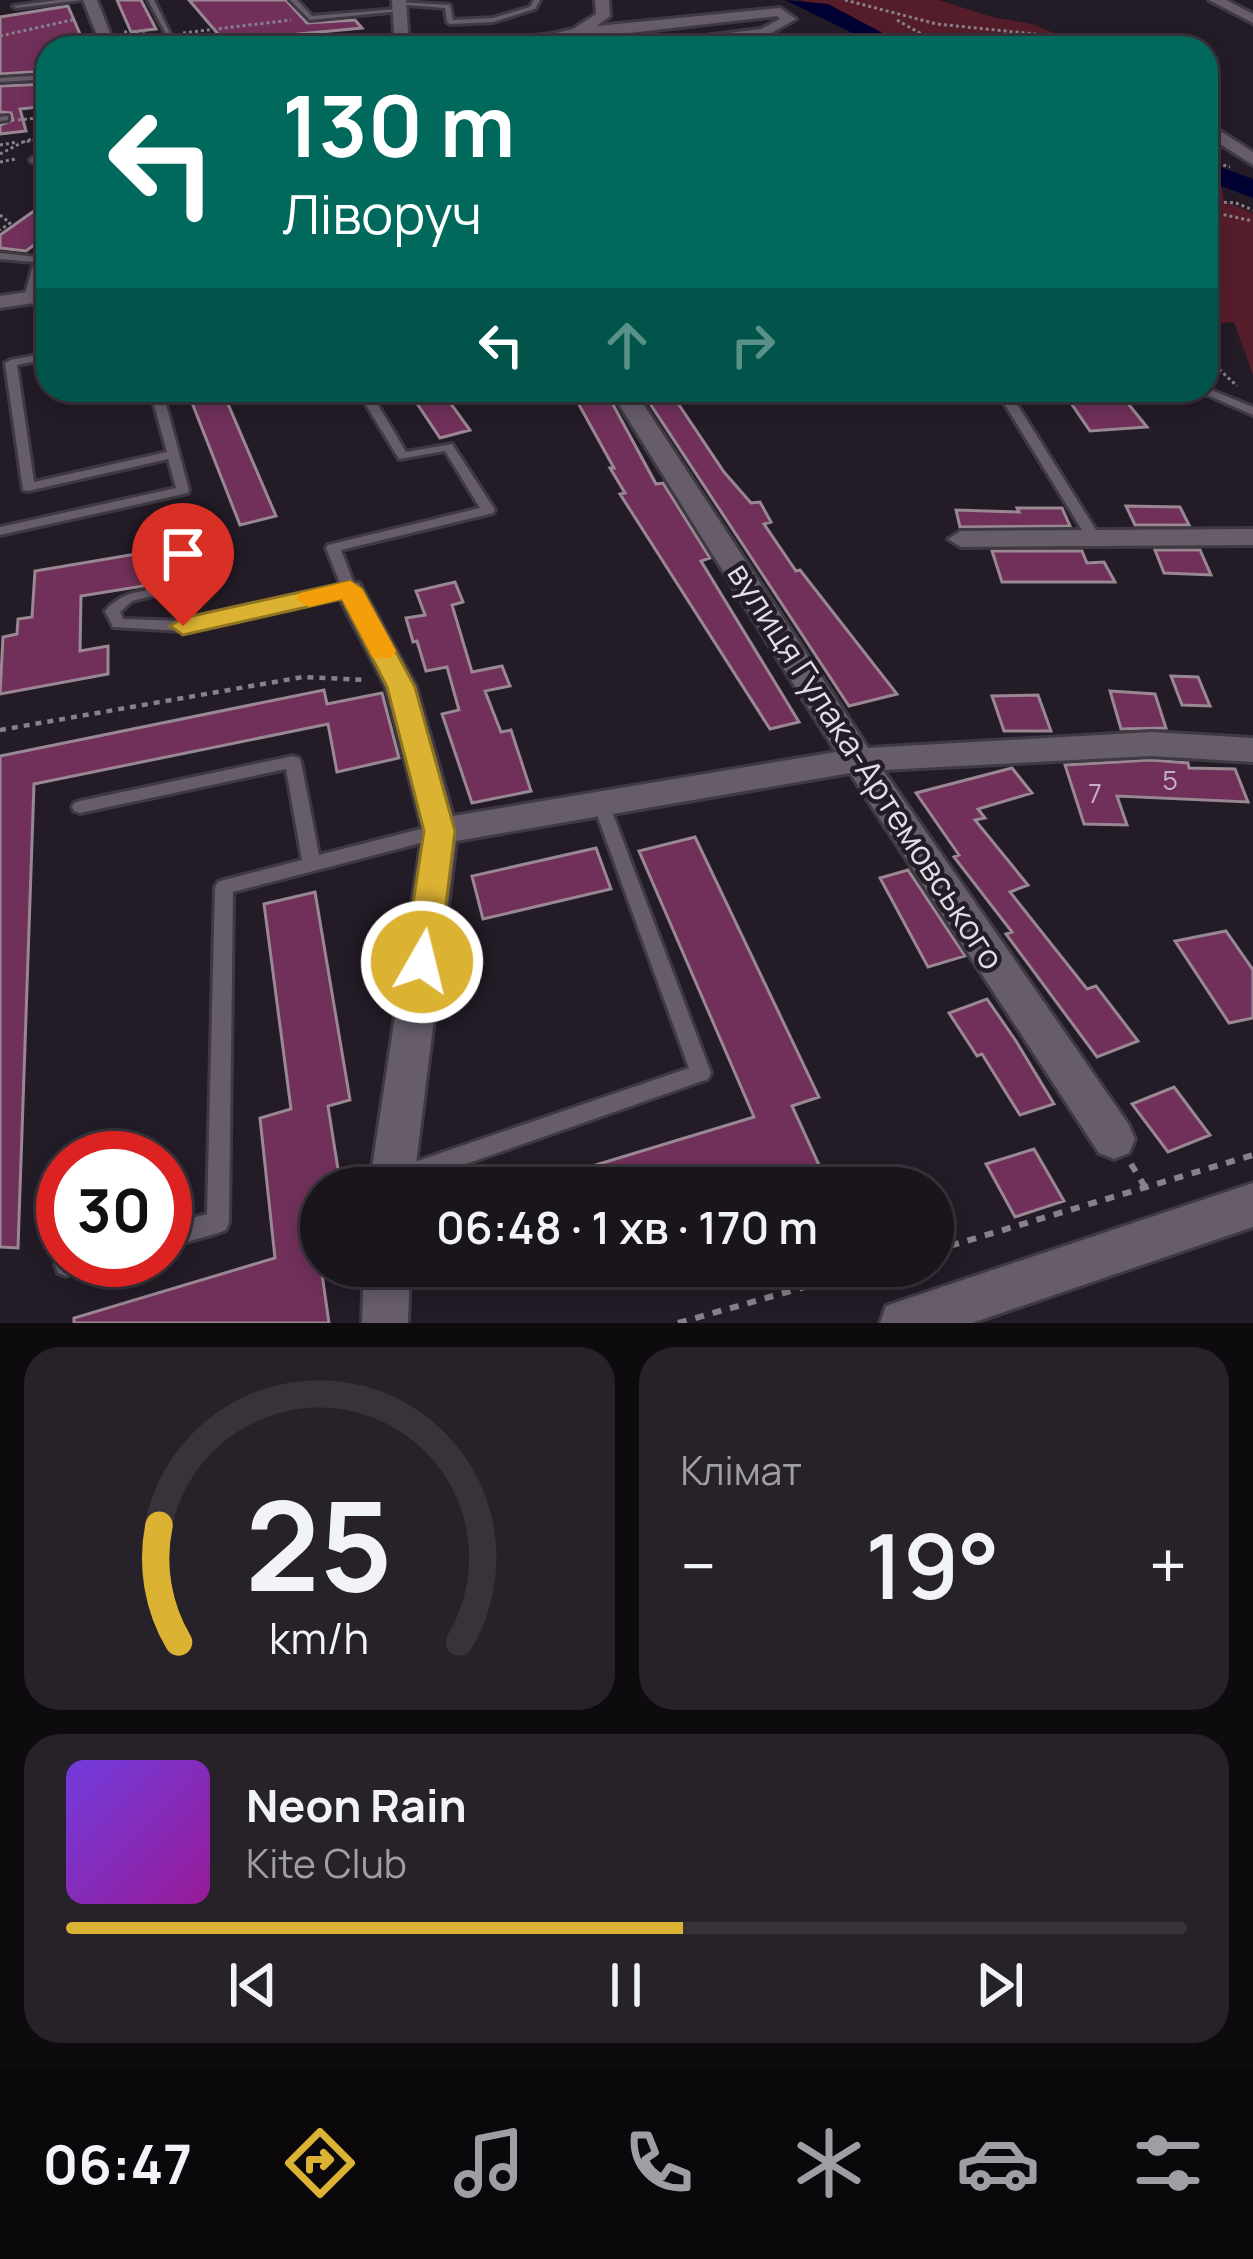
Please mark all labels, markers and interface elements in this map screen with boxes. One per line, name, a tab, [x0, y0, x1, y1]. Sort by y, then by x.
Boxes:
text: 130 m	[282, 67, 515, 182]
icon: left	[84, 84, 240, 240]
text: Ліворуч	[282, 176, 482, 250]
icon: left	[468, 312, 534, 378]
icon: ahead	[594, 312, 660, 378]
icon: right	[720, 312, 786, 378]
pin	[132, 503, 234, 626]
icon: arrive	[150, 521, 216, 587]
street label: вулиця Гулака-Артемовського	[718, 554, 1015, 978]
house number: 5	[1162, 761, 1178, 798]
house number: 7	[1088, 774, 1102, 811]
position arrow	[359, 899, 485, 1025]
speed limit sign: 30	[36, 1131, 192, 1287]
text: 06:48 · 1 хв · 170 m	[436, 1196, 818, 1258]
text: Клімат	[681, 1443, 802, 1497]
text: 25	[246, 1458, 393, 1628]
text: 19°	[865, 1503, 1000, 1626]
text: −	[681, 1520, 716, 1610]
text: +	[1149, 1520, 1187, 1610]
text: km/h	[269, 1607, 369, 1666]
text: Neon Rain	[246, 1774, 467, 1836]
text: Kite Club	[246, 1836, 407, 1890]
icon: previous	[220, 1952, 286, 2018]
icon: pause	[593, 1952, 659, 2018]
icon: next	[967, 1952, 1033, 2018]
icon: directions	[278, 2121, 362, 2205]
icon: music	[447, 2121, 531, 2205]
icon: phone	[617, 2121, 701, 2205]
icon: climate	[787, 2121, 871, 2205]
icon: car	[956, 2121, 1040, 2205]
icon: filters	[1126, 2121, 1210, 2205]
text: 06:47	[43, 2126, 192, 2200]

